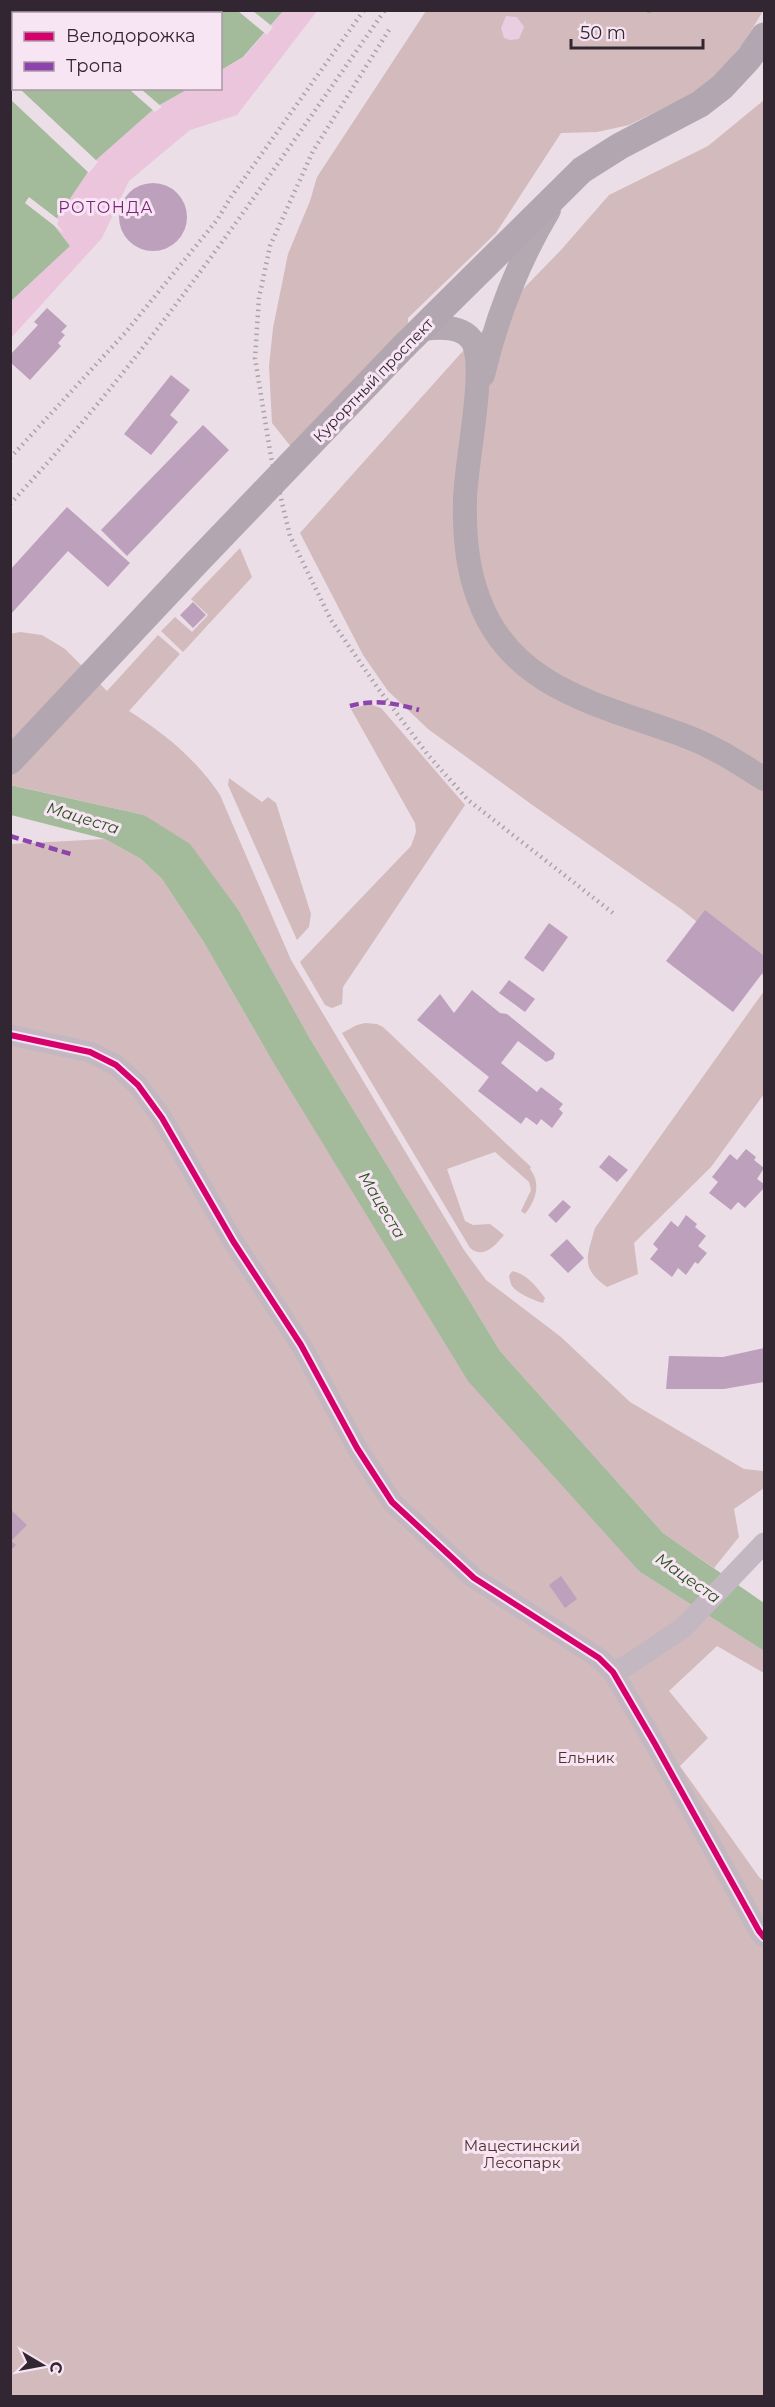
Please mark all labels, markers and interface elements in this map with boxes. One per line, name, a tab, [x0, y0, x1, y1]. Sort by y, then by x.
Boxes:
legend	[12, 12, 222, 90]
scale bar	[571, 12, 703, 50]
text: 50 m	[580, 22, 626, 44]
text: Велодорожка	[66, 25, 195, 47]
text: Тропа	[66, 55, 123, 77]
district label: РОТОНДА	[58, 198, 154, 217]
street label: Курортный проспект	[309, 313, 438, 446]
water label: Мацеста	[45, 798, 121, 838]
water label: Мацеста	[355, 1168, 409, 1242]
water label: Мацеста	[652, 1549, 724, 1607]
park label: Ельник	[558, 1748, 615, 1767]
park label: Мацестинский Лесопарк	[464, 2136, 580, 2172]
north arrow	[12, 2335, 72, 2395]
text: С	[46, 2360, 67, 2375]

